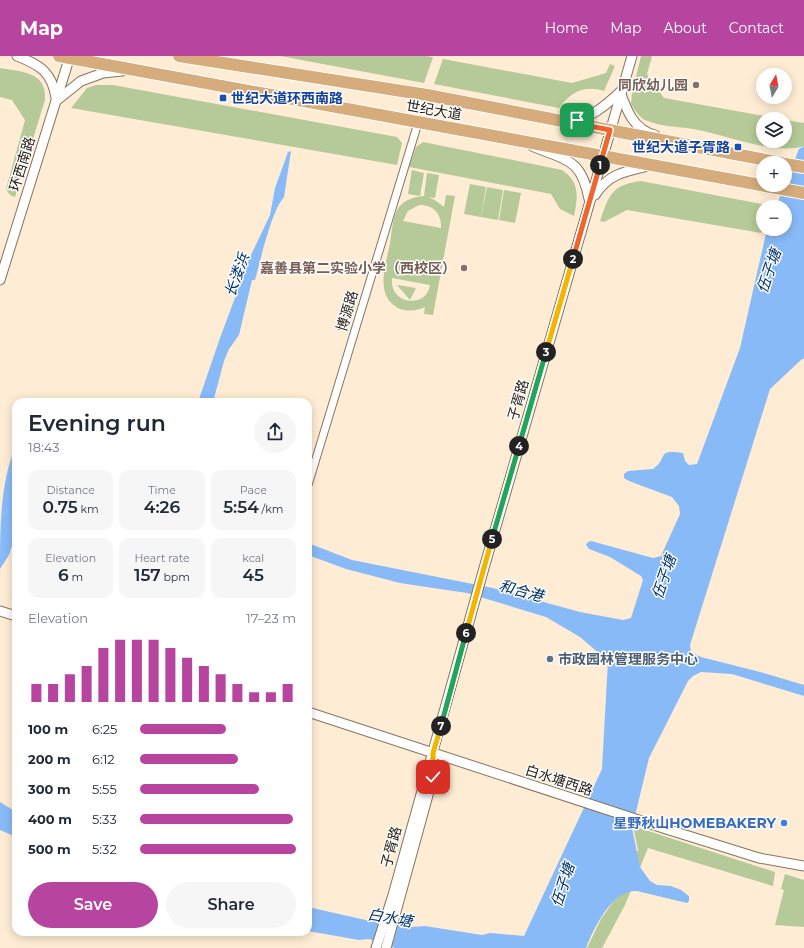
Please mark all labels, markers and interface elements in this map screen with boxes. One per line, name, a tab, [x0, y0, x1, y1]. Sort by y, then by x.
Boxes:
text: Map	[20, 17, 63, 40]
text: Home	[545, 19, 588, 37]
text: Map	[610, 19, 641, 37]
text: About	[663, 19, 707, 37]
text: Contact	[729, 19, 784, 37]
north arrow	[756, 68, 792, 104]
map controls	[756, 68, 792, 236]
place label: 同欣幼儿园	[618, 76, 688, 94]
marker: 同欣幼儿园	[691, 80, 701, 90]
place label: 世纪大道环西南路	[231, 89, 343, 107]
marker: 世纪大道环西南路	[218, 93, 228, 103]
street label: 世纪大道	[405, 96, 463, 124]
pin	[560, 103, 594, 137]
icon: arrive	[566, 109, 588, 131]
button: layers	[756, 112, 792, 148]
street label: 环西南路	[5, 135, 39, 193]
place label: 世纪大道子胥路	[632, 138, 730, 156]
marker: 世纪大道子胥路	[733, 142, 743, 152]
pin: 1	[590, 155, 610, 175]
button: +	[756, 156, 792, 192]
text: 1	[598, 158, 602, 172]
button: −	[756, 200, 792, 236]
water label: 伍子塘	[752, 244, 786, 295]
water label: 长溇浜	[220, 249, 254, 299]
pin: 2	[563, 249, 583, 269]
text: 2	[570, 252, 576, 266]
place label: 嘉善县第二实验小学（西校区）	[260, 259, 456, 277]
marker: 嘉善县第二实验小学（西校区）	[459, 263, 469, 273]
street label: 博源路	[332, 288, 362, 334]
pin: 3	[536, 342, 556, 362]
text: 3	[543, 345, 549, 359]
street label: 子胥路	[504, 377, 532, 423]
text: Evening run	[28, 410, 166, 437]
button: share	[254, 411, 296, 453]
pin: 4	[509, 436, 529, 456]
text: 18:43	[28, 439, 59, 455]
text: 4	[515, 439, 523, 453]
text: Distance	[47, 483, 95, 497]
text: Time	[148, 483, 176, 497]
text: Pace	[240, 483, 267, 497]
text: 0.75	[43, 497, 78, 517]
text: 4:26	[144, 497, 180, 517]
text: 5:54	[223, 497, 259, 517]
text: km	[78, 502, 99, 516]
text: /km	[259, 502, 284, 516]
pin: 5	[482, 529, 502, 549]
text: 5	[489, 532, 495, 546]
water label: 伍子塘	[647, 550, 681, 601]
text: Elevation	[45, 551, 96, 565]
text: Heart rate	[134, 551, 190, 565]
text: kcal	[242, 551, 264, 565]
text: 6	[58, 565, 69, 585]
text: 157	[134, 565, 161, 585]
text: 45	[243, 565, 264, 585]
text: m	[69, 570, 83, 584]
text: bpm	[161, 570, 190, 584]
water label: 和合港	[497, 576, 547, 606]
text: Elevation	[28, 610, 88, 626]
text: 17–23 m	[246, 610, 296, 626]
pin: 6	[456, 623, 476, 643]
text: 6	[462, 626, 470, 640]
place label: 市政园林管理服务中心	[558, 650, 698, 668]
marker: 市政园林管理服务中心	[545, 654, 555, 664]
pin: 7	[431, 716, 451, 736]
text: 7	[438, 719, 444, 733]
text: 100 m	[28, 721, 68, 737]
text: 6:25	[92, 721, 117, 737]
text: 200 m	[28, 751, 71, 767]
text: 6:12	[92, 751, 115, 767]
pin	[416, 760, 450, 794]
street label: 白水塘西路	[523, 761, 595, 799]
icon: check	[422, 766, 444, 788]
text: 300 m	[28, 781, 71, 797]
text: 5:55	[92, 781, 117, 797]
text: 400 m	[28, 811, 72, 827]
text: 5:33	[92, 811, 117, 827]
place label: 星野秋山HOMEBAKERY	[613, 814, 777, 832]
marker: 星野秋山HOMEBAKERY	[779, 818, 789, 828]
street label: 子胥路	[377, 824, 405, 870]
text: 500 m	[28, 841, 71, 857]
text: 5:32	[92, 841, 117, 857]
water label: 伍子塘	[547, 858, 579, 909]
button: Save	[28, 882, 158, 928]
button: Share	[166, 882, 296, 928]
water label: 白水塘	[366, 904, 417, 931]

